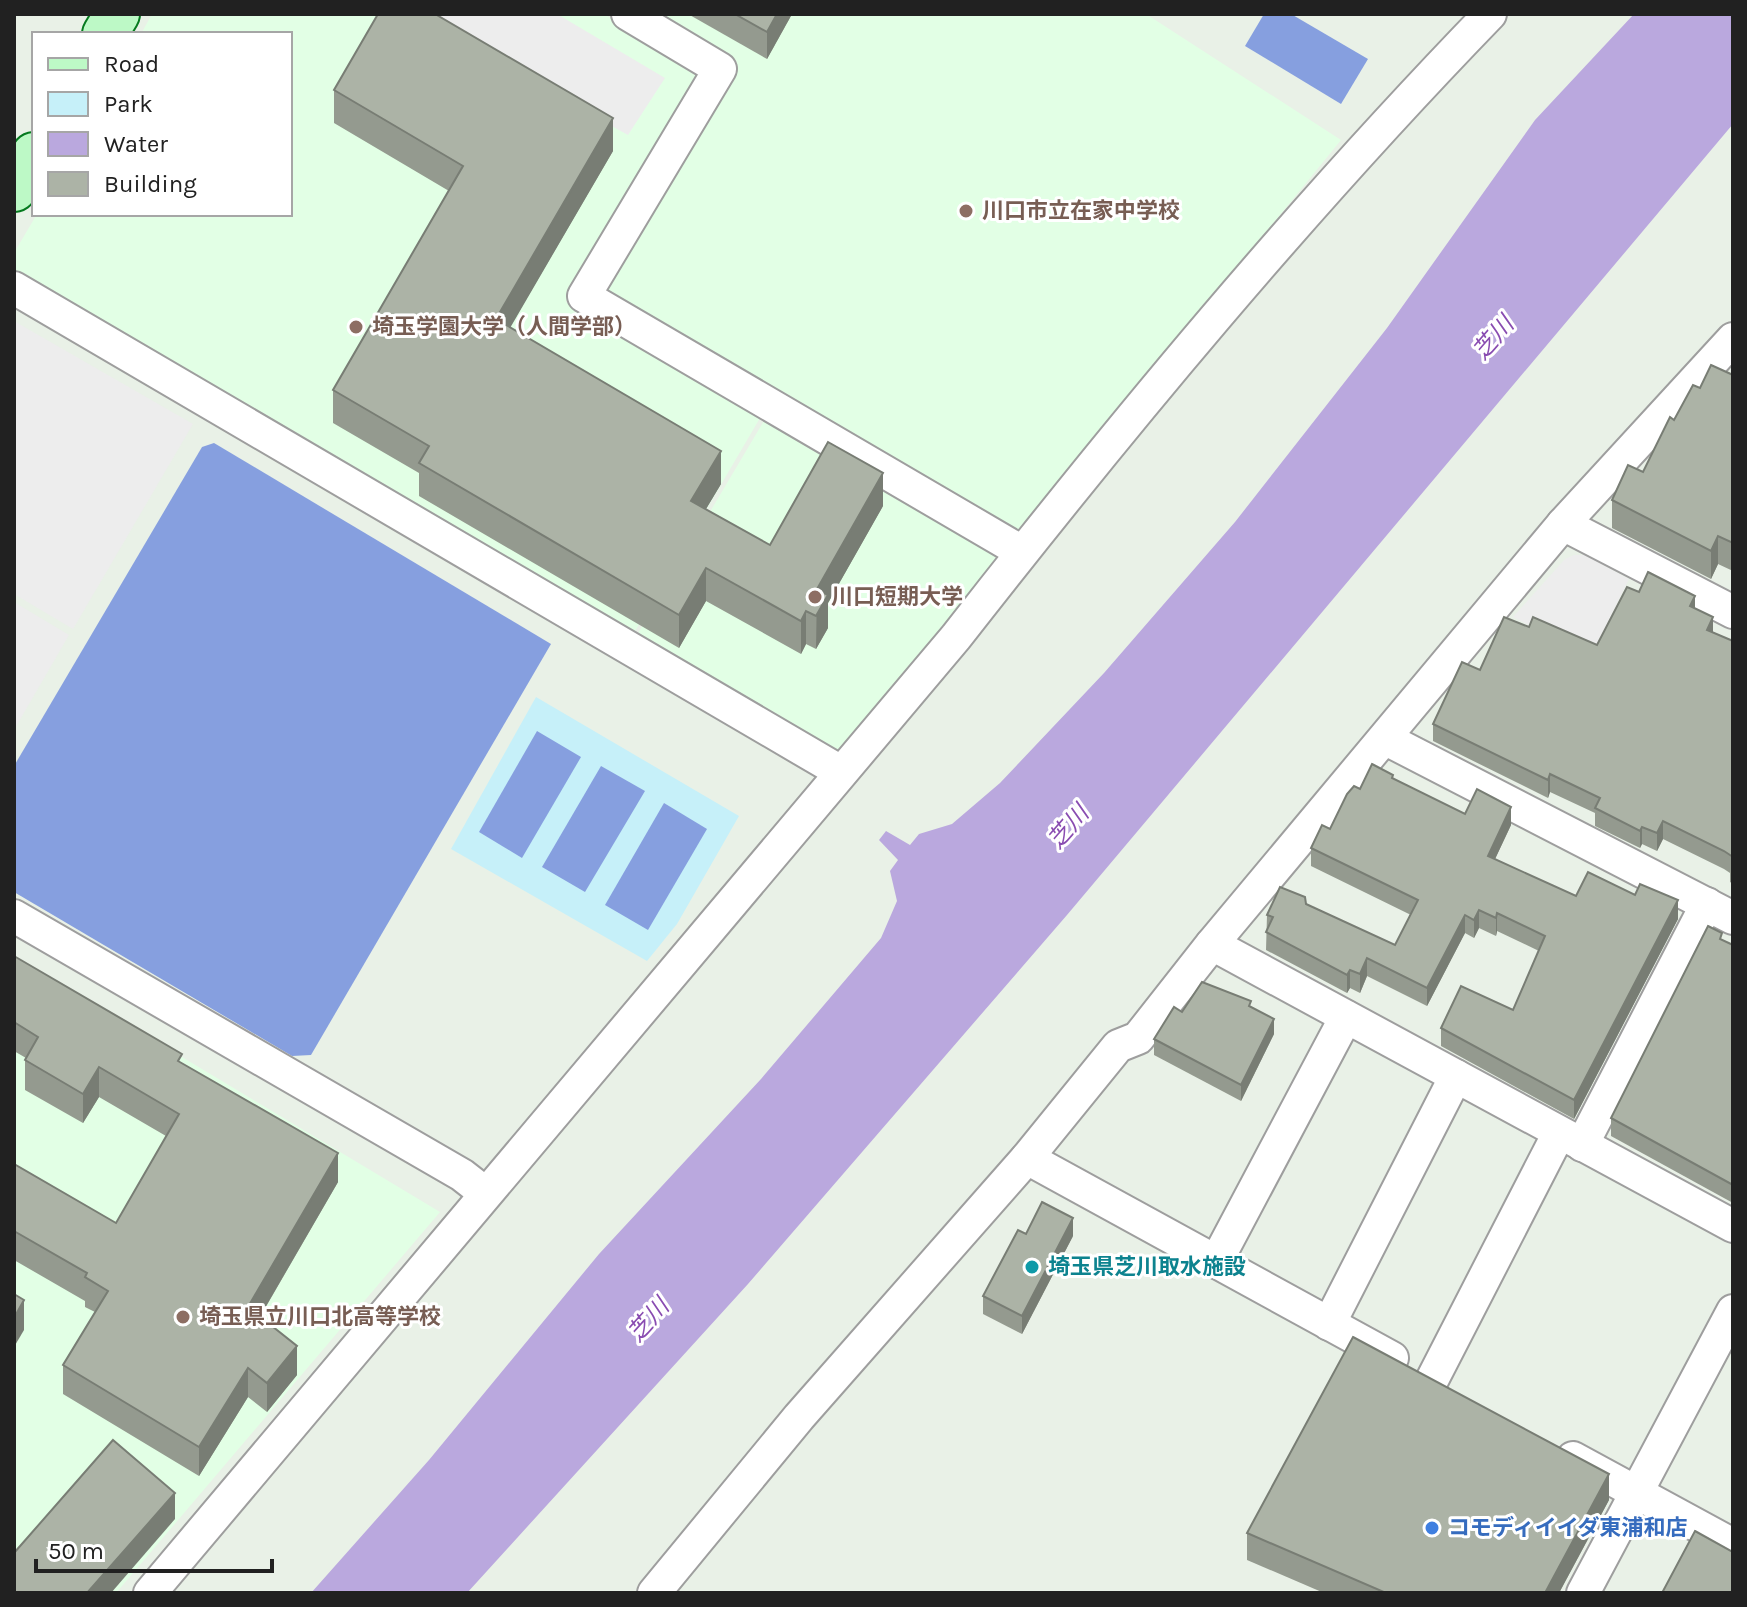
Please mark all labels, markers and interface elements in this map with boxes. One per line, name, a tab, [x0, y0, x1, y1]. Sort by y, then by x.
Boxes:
legend	[32, 32, 292, 216]
text: Road	[104, 50, 159, 78]
text: Park	[104, 90, 153, 118]
text: Water	[104, 130, 168, 158]
text: Building	[104, 170, 197, 198]
place label: 川口市立在家中学校	[982, 198, 1180, 224]
marker: 川口市立在家中学校	[957, 202, 975, 220]
water label: 芝川	[1467, 308, 1521, 365]
place label: 埼玉学園大学（人間学部）	[372, 314, 636, 340]
marker: 埼玉学園大学（人間学部）	[347, 318, 365, 336]
place label: 川口短期大学	[831, 584, 963, 610]
marker: 川口短期大学	[806, 588, 824, 606]
water label: 芝川	[1042, 797, 1096, 854]
place label: 埼玉県芝川取水施設	[1048, 1254, 1246, 1280]
marker: 埼玉県芝川取水施設	[1023, 1258, 1041, 1276]
water label: 芝川	[622, 1291, 676, 1347]
place label: 埼玉県立川口北高等学校	[199, 1304, 441, 1330]
marker: 埼玉県立川口北高等学校	[174, 1308, 192, 1326]
place label: コモディイイダ東浦和店	[1448, 1515, 1688, 1541]
marker: コモディイイダ東浦和店	[1423, 1519, 1441, 1537]
scale bar	[36, 1523, 272, 1573]
text: 50 m	[48, 1537, 104, 1565]

